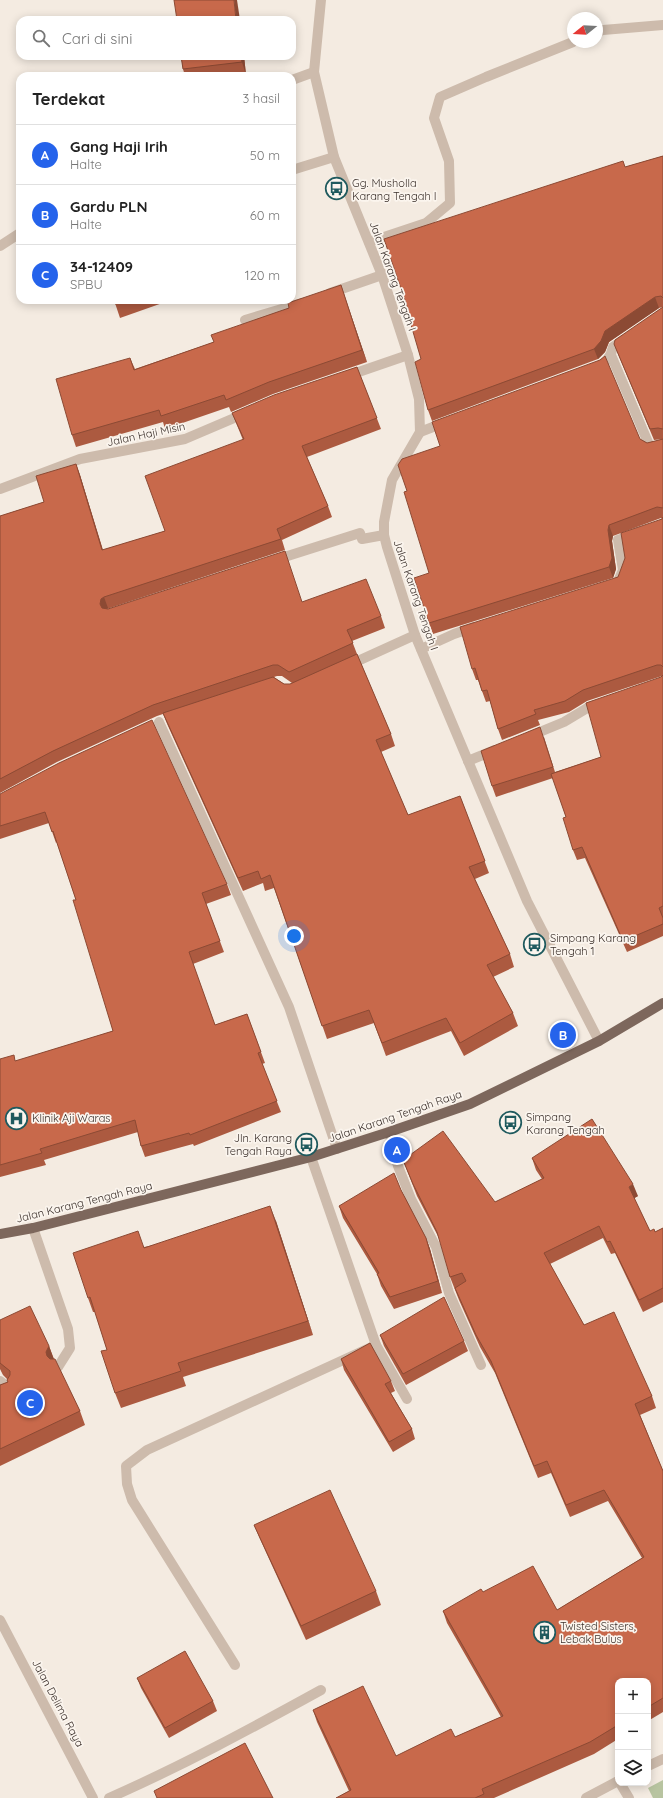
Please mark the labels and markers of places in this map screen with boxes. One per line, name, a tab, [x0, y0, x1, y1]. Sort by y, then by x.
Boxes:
bus stop icon: Gg. Musholla Karang Tengah I	[323, 176, 349, 202]
place label: Gg. Musholla Karang Tengah I	[352, 176, 436, 203]
bus stop icon: Simpang Karang Tengah 1	[522, 931, 548, 957]
place label: Simpang Karang Tengah 1	[550, 931, 636, 958]
pin: B	[550, 1020, 576, 1050]
hospital icon: Klinik Aji Waras	[3, 1105, 29, 1131]
bus stop icon: Simpang Karang Tengah	[498, 1110, 524, 1136]
place label: Simpang Karang Tengah	[526, 1110, 605, 1137]
place label: Klinik Aji Waras	[32, 1111, 110, 1125]
place label: Jln. Karang Tengah Raya	[224, 1131, 292, 1158]
bus stop icon: Jln. Karang Tengah Raya	[294, 1131, 320, 1157]
pin: A	[384, 1135, 410, 1165]
pin: C	[17, 1388, 43, 1418]
building icon: Twisted Sisters, Lebak Bulus	[531, 1619, 557, 1645]
place label: Twisted Sisters, Lebak Bulus	[560, 1619, 636, 1646]

